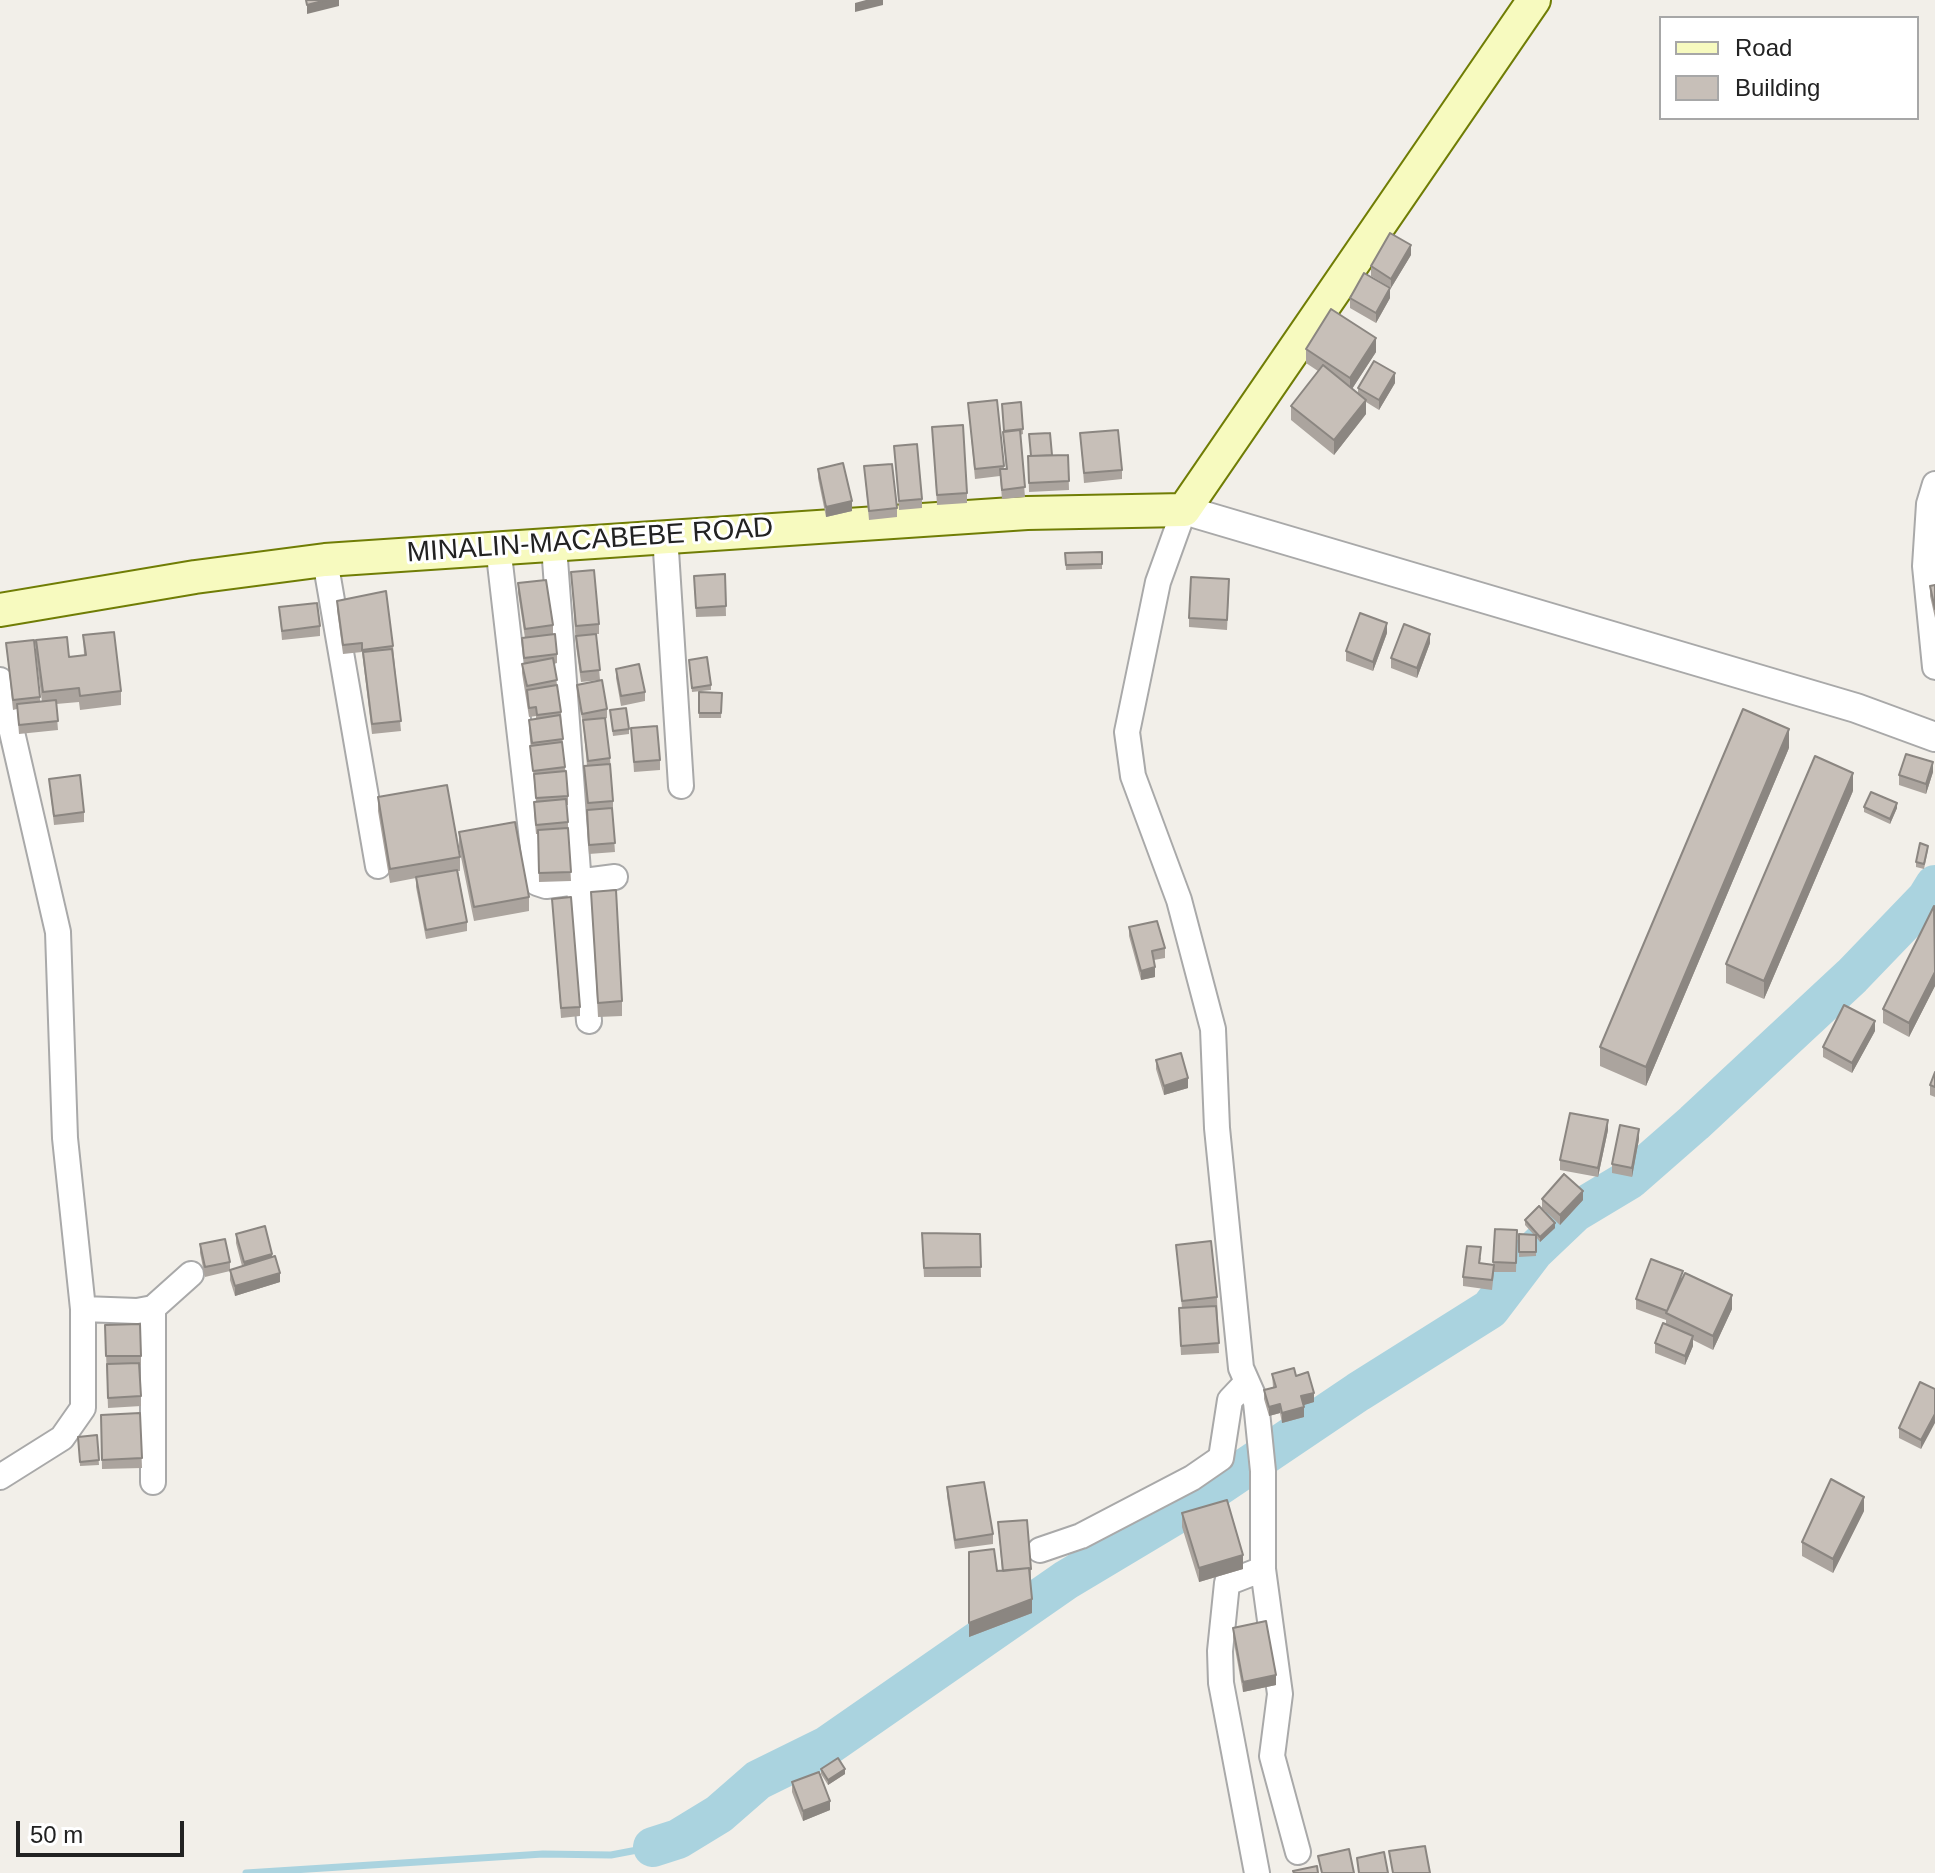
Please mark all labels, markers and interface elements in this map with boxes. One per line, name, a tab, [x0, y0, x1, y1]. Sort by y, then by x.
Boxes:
legend	[1659, 16, 1919, 120]
text: Road	[1735, 34, 1792, 61]
text: Building	[1735, 74, 1820, 101]
street label: MINALIN-MACABEBE ROAD	[406, 511, 774, 571]
scale bar	[20, 1805, 188, 1855]
text: 50 m	[30, 1821, 83, 1848]

